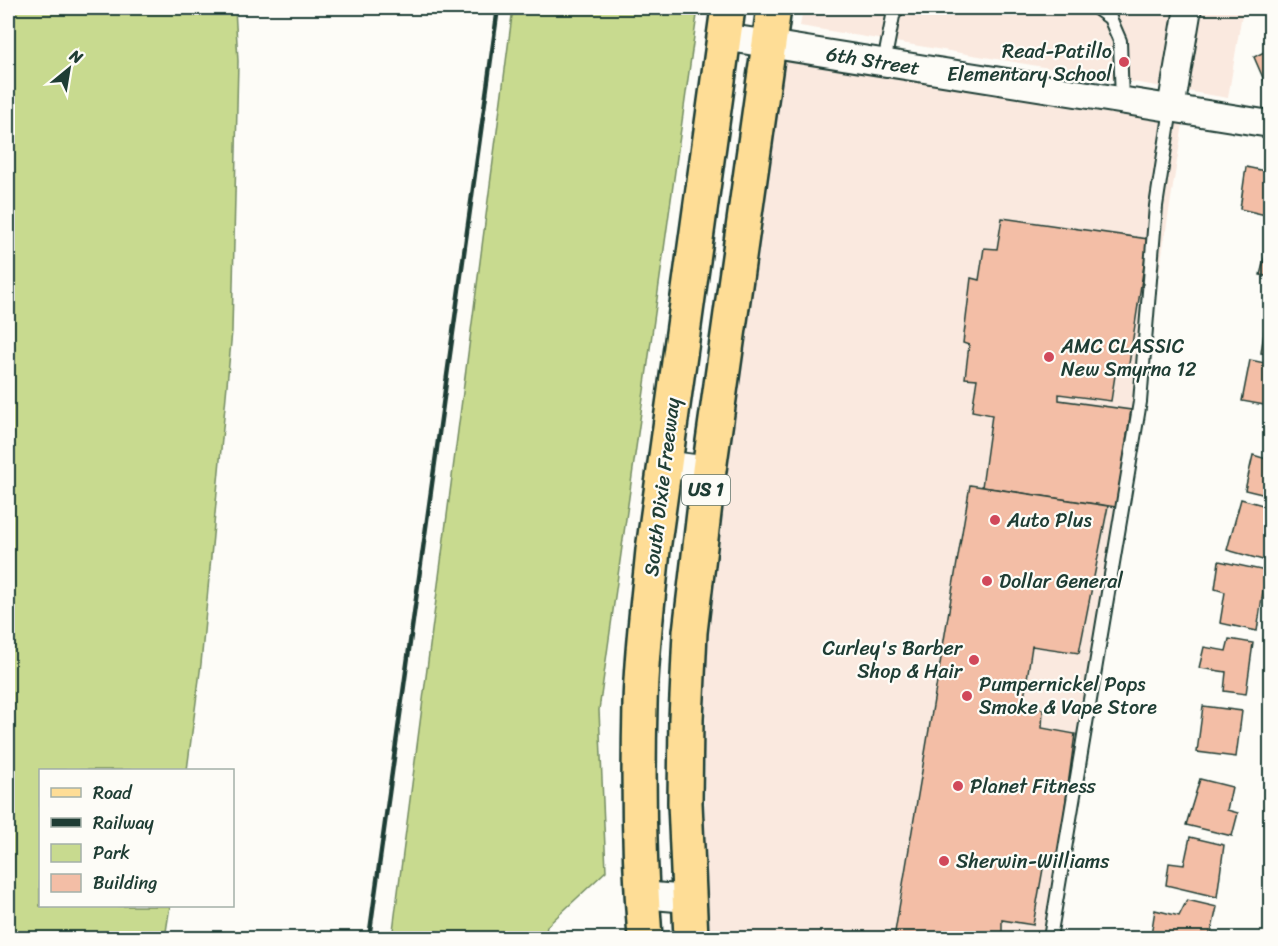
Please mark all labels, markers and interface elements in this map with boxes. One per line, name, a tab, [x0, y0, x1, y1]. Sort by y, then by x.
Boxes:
place label: Read-Patillo Elementary School	[947, 34, 1112, 92]
street label: 6th Street	[824, 36, 922, 86]
north arrow	[39, 39, 99, 99]
text: N	[63, 41, 89, 72]
marker: Read-Patillo Elementary School	[1117, 55, 1131, 69]
place label: AMC CLASSIC New Smyrna 12	[1060, 329, 1197, 387]
marker: AMC CLASSIC New Smyrna 12	[1042, 350, 1056, 364]
street label: South Dixie Freeway	[634, 395, 690, 578]
road number: US 1	[682, 475, 730, 505]
place label: Auto Plus	[1006, 503, 1092, 538]
marker: Auto Plus	[988, 513, 1002, 527]
place label: Dollar General	[999, 564, 1123, 599]
marker: Dollar General	[980, 574, 994, 588]
place label: Curley's Barber Shop & Hair	[822, 631, 964, 689]
marker: Curley's Barber Shop & Hair	[967, 653, 981, 667]
place label: Pumpernickel Pops Smoke & Vape Store	[979, 667, 1157, 725]
marker: Pumpernickel Pops Smoke & Vape Store	[960, 689, 974, 703]
legend	[39, 769, 234, 907]
place label: Planet Fitness	[970, 769, 1097, 804]
text: Road	[93, 777, 133, 809]
marker: Planet Fitness	[951, 779, 965, 793]
text: Railway	[93, 807, 155, 839]
text: Park	[93, 837, 130, 869]
place label: Sherwin-Williams	[956, 844, 1110, 879]
marker: Sherwin-Williams	[937, 854, 951, 868]
text: Building	[93, 867, 157, 899]

